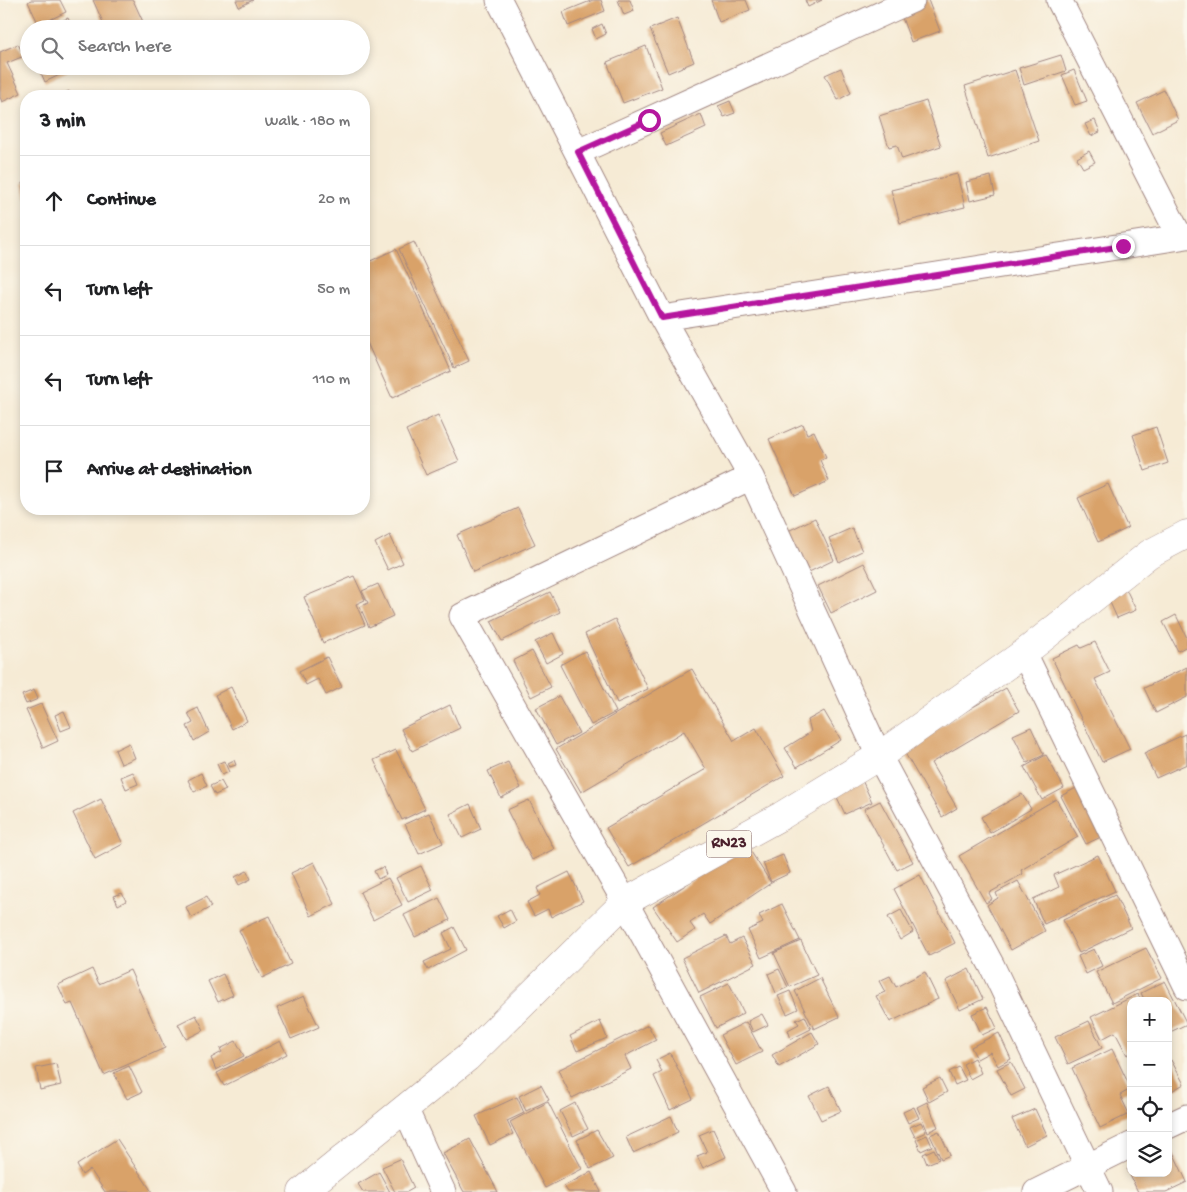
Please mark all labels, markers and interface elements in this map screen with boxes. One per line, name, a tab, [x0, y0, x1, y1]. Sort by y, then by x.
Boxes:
search box	[20, 20, 370, 75]
icon: search	[38, 34, 66, 62]
text: Search here	[78, 36, 172, 59]
route start	[638, 109, 661, 132]
text: 3 min	[40, 110, 85, 135]
text: Walk · 180 m	[265, 113, 350, 132]
icon: ahead	[40, 187, 68, 215]
text: Continue	[87, 189, 156, 212]
text: 20 m	[318, 191, 350, 210]
route end	[1112, 235, 1135, 258]
icon: left	[40, 277, 68, 305]
text: Turn left	[87, 279, 151, 302]
text: 50 m	[317, 281, 350, 300]
icon: left	[40, 367, 68, 395]
text: Turn left	[87, 369, 151, 392]
text: 110 m	[313, 371, 350, 390]
icon: arrive	[40, 457, 68, 485]
text: Arrive at destination	[87, 459, 251, 482]
road number: RN23	[706, 831, 752, 858]
map controls	[1127, 997, 1172, 1177]
button: +	[1127, 997, 1172, 1042]
button: −	[1127, 1042, 1172, 1087]
button: locate	[1127, 1087, 1172, 1132]
button: layers	[1127, 1132, 1172, 1177]

